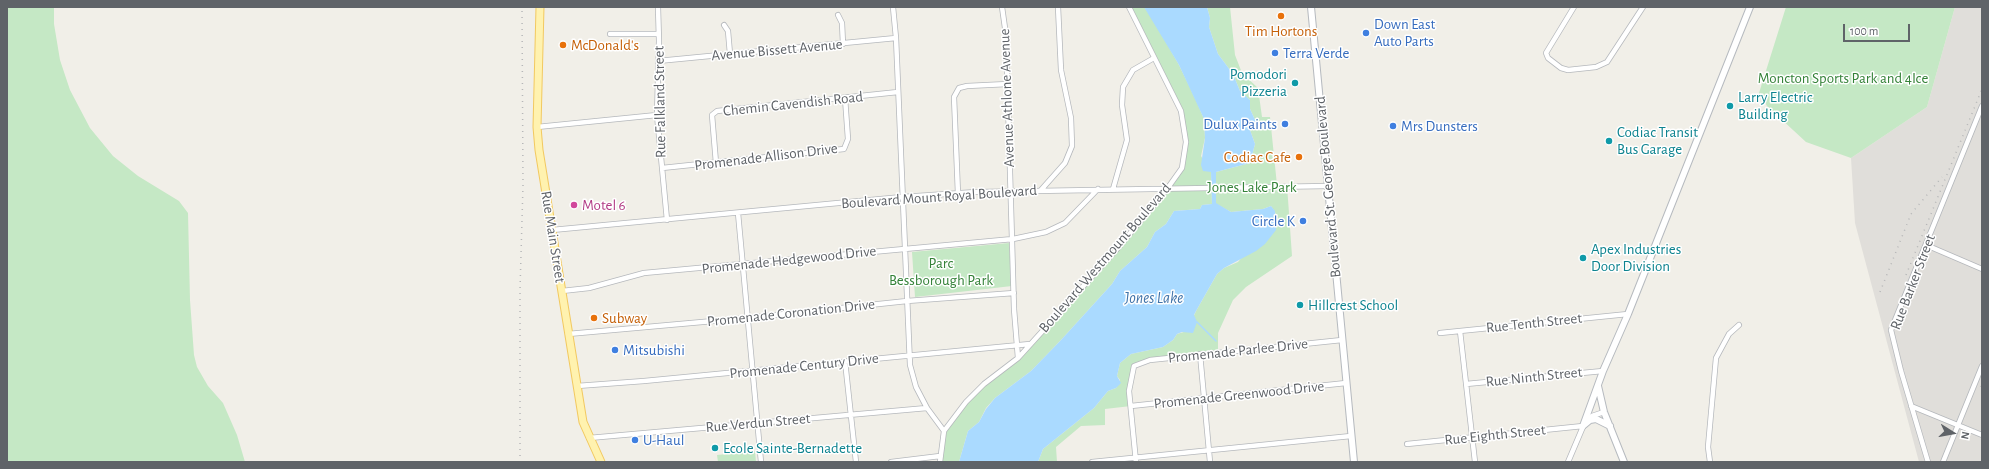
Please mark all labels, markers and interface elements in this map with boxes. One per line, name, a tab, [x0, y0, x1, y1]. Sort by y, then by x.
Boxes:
marker: Tim Hortons	[1276, 11, 1286, 21]
place label: Down East Auto Parts	[1374, 15, 1435, 50]
scale bar	[1845, 16, 1912, 42]
place label: Tim Hortons	[1245, 22, 1317, 40]
text: 100 m	[1850, 25, 1878, 37]
street label: Avenue Athlone Avenue	[996, 28, 1018, 168]
marker: Down East Auto Parts	[1361, 28, 1371, 38]
street label: Avenue Bissett Avenue	[711, 35, 843, 65]
place label: McDonald's	[571, 36, 639, 54]
marker: McDonald's	[558, 40, 568, 50]
place label: Terra Verde	[1283, 44, 1349, 62]
street label: Rue Falkland Street	[650, 46, 670, 158]
marker: Terra Verde	[1270, 48, 1280, 58]
place label: Pomodori Pizzeria	[1230, 65, 1287, 100]
park label: Moncton Sports Park and 4Ice	[1758, 69, 1928, 87]
marker: Pomodori Pizzeria	[1290, 78, 1300, 88]
street label: Chemin Cavendish Road	[722, 88, 864, 120]
place label: Larry Electric Building	[1738, 88, 1812, 123]
street label: Boulevard St. George Boulevard	[1311, 95, 1345, 279]
marker: Larry Electric Building	[1725, 101, 1735, 111]
place label: Dulux Paints	[1203, 115, 1277, 133]
place label: Mrs Dunsters	[1401, 117, 1478, 135]
marker: Dulux Paints	[1280, 119, 1290, 129]
marker: Mrs Dunsters	[1388, 121, 1398, 131]
place label: Codiac Transit Bus Garage	[1617, 123, 1698, 158]
marker: Codiac Transit Bus Garage	[1604, 136, 1614, 146]
street label: Promenade Allison Drive	[693, 139, 839, 175]
place label: Codiac Cafe	[1224, 148, 1291, 166]
marker: Codiac Cafe	[1294, 152, 1304, 162]
park label: Jones Lake Park	[1207, 178, 1297, 196]
street label: Boulevard Westmount Boulevard	[1035, 180, 1175, 336]
street label: Boulevard Mount Royal Boulevard	[841, 181, 1037, 213]
street label: Rue Main Street	[537, 190, 569, 284]
place label: Motel 6	[582, 196, 626, 214]
marker: Motel 6	[569, 200, 579, 210]
place label: Circle K	[1252, 212, 1295, 230]
marker: Circle K	[1298, 216, 1308, 226]
street label: Rue Barker Street	[1887, 232, 1939, 332]
place label: Apex Industries Door Division	[1591, 240, 1681, 275]
street label: Promenade Hedgewood Drive	[701, 242, 877, 278]
marker: Apex Industries Door Division	[1578, 253, 1588, 263]
park label: Parc Bessborough Park	[889, 254, 993, 289]
water label: Jones Lake	[1125, 288, 1183, 308]
street label: Promenade Coronation Drive	[706, 295, 876, 331]
place label: Hillcrest School	[1308, 296, 1398, 314]
marker: Hillcrest School	[1295, 300, 1305, 310]
place label: Subway	[602, 309, 647, 327]
street label: Rue Tenth Street	[1485, 309, 1583, 337]
marker: Subway	[589, 313, 599, 323]
street label: Promenade Parlee Drive	[1167, 335, 1309, 367]
place label: Mitsubishi	[623, 341, 685, 359]
marker: Mitsubishi	[610, 345, 620, 355]
street label: Promenade Century Drive	[729, 349, 879, 383]
street label: Rue Ninth Street	[1485, 363, 1583, 391]
street label: Promenade Greenwood Drive	[1153, 377, 1325, 413]
street label: Rue Verdun Street	[705, 409, 811, 437]
north arrow	[1933, 413, 1973, 453]
street label: Rue Eighth Street	[1444, 421, 1546, 449]
place label: U-Haul	[643, 431, 684, 449]
text: N	[1959, 431, 1971, 440]
marker: U-Haul	[630, 435, 640, 445]
place label: Ecole Sainte-Bernadette	[723, 439, 862, 457]
marker: Ecole Sainte-Bernadette	[710, 443, 720, 453]

